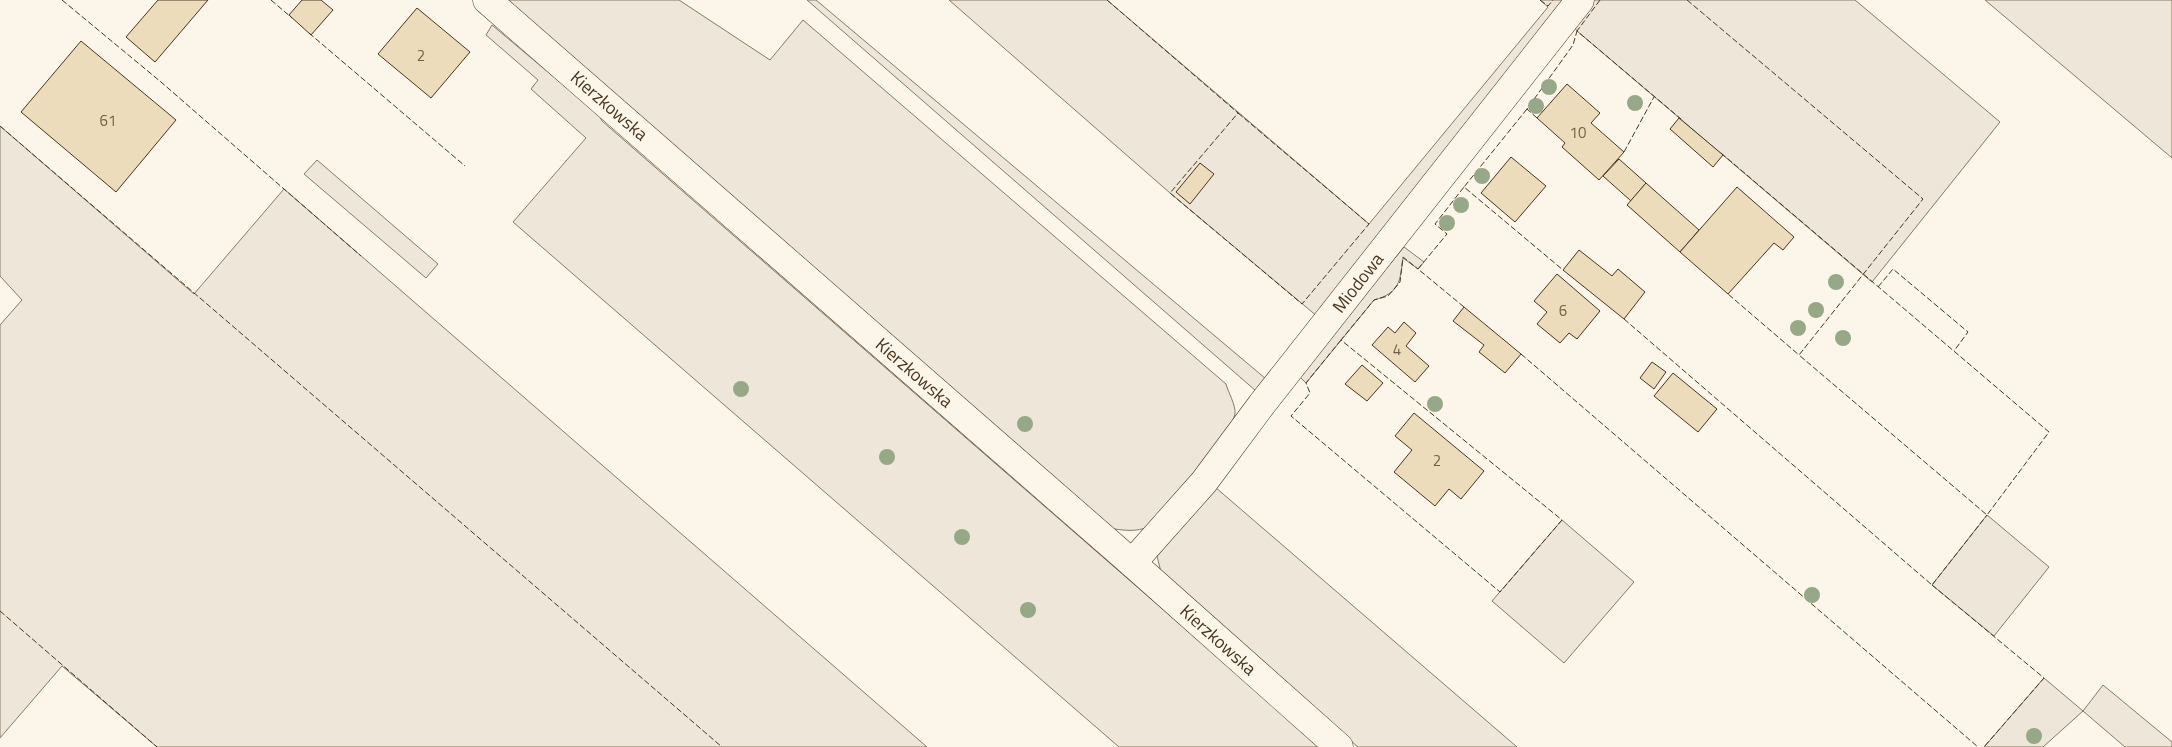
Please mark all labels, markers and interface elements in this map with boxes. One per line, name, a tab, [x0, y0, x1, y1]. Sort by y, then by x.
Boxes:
house number: 2	[417, 44, 425, 67]
street label: Kierzkowska	[565, 64, 654, 147]
house number: 61	[100, 109, 116, 132]
house number: 10	[1570, 121, 1586, 144]
street label: Miodowa	[1325, 247, 1390, 319]
house number: 6	[1559, 299, 1567, 322]
street label: Kierzkowska	[870, 331, 959, 414]
house number: 4	[1393, 338, 1401, 361]
house number: 2	[1433, 449, 1441, 472]
street label: Kierzkowska	[1174, 598, 1263, 681]

